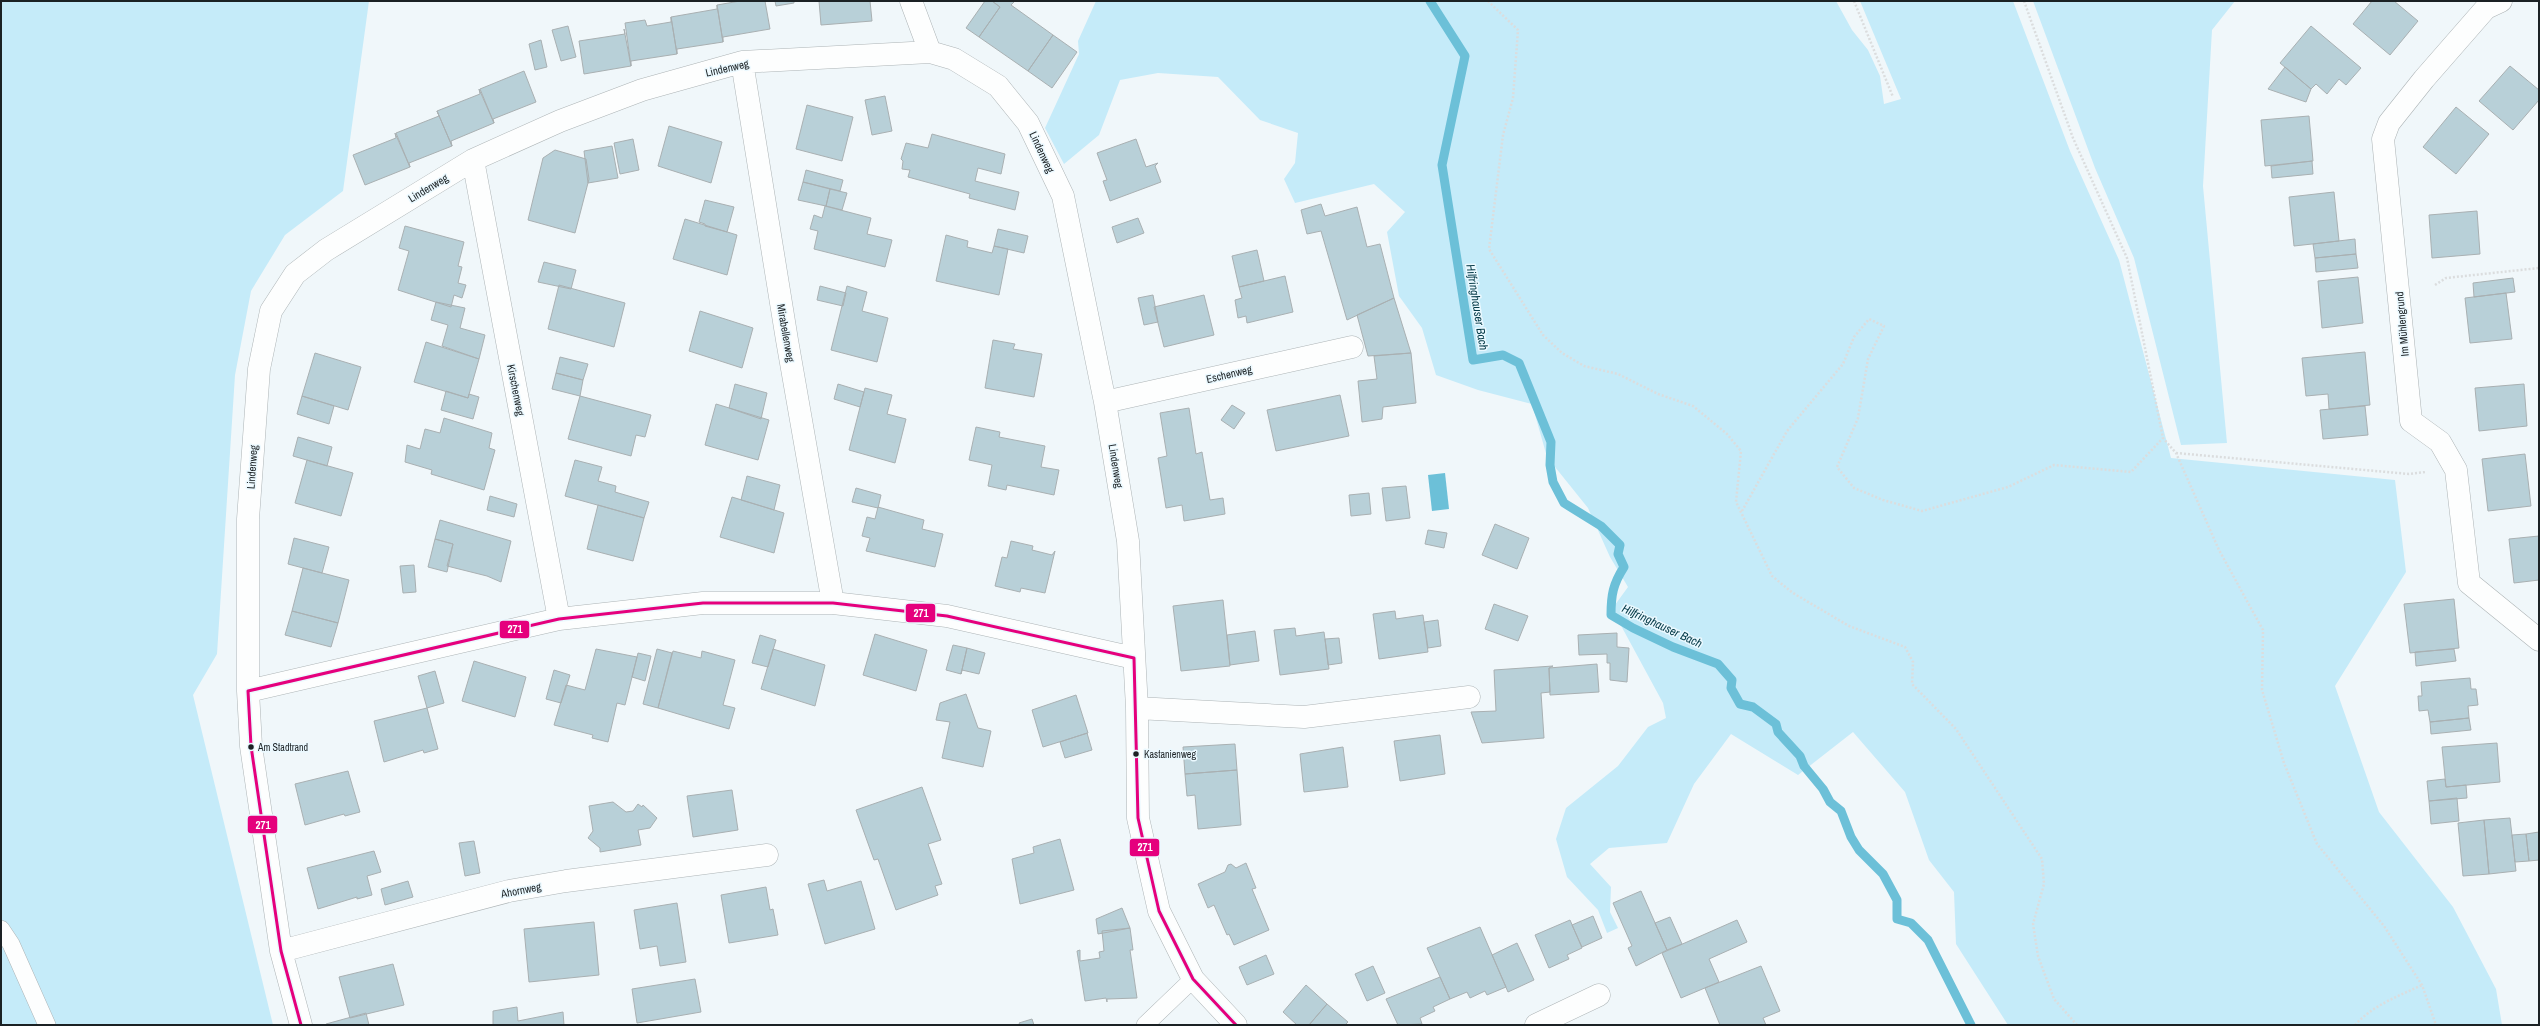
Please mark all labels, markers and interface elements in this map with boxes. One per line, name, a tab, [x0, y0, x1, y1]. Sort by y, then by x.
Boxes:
street label: Lindenweg	[704, 56, 750, 80]
street label: Lindenweg	[1026, 129, 1058, 175]
street label: Lindenweg	[405, 171, 451, 205]
water label: Hilfringhauser Bach	[1462, 263, 1492, 351]
street label: Im Mühlengrund	[2392, 291, 2412, 357]
street label: Mirabellenweg	[774, 303, 798, 363]
street label: Eschenweg	[1205, 362, 1253, 386]
street label: Kirschenweg	[504, 363, 528, 417]
street label: Lindenweg	[1106, 443, 1126, 489]
street label: Lindenweg	[243, 444, 261, 490]
water label: Hilfringhauser Bach	[1619, 600, 1705, 652]
line badge: 271	[905, 603, 936, 623]
text: 271	[913, 606, 929, 620]
line badge: 271	[499, 620, 530, 639]
text: 271	[507, 622, 523, 636]
place label: Am Stadtrand	[257, 741, 308, 754]
marker: Am Stadtrand	[246, 742, 256, 752]
place label: Kastanienweg	[1144, 748, 1196, 761]
marker: Kastanienweg	[1131, 749, 1141, 759]
line badge: 271	[247, 815, 278, 834]
text: 271	[255, 818, 271, 832]
line badge: 271	[1129, 838, 1160, 857]
text: 271	[1137, 840, 1153, 854]
street label: Ahornweg	[499, 879, 542, 901]

